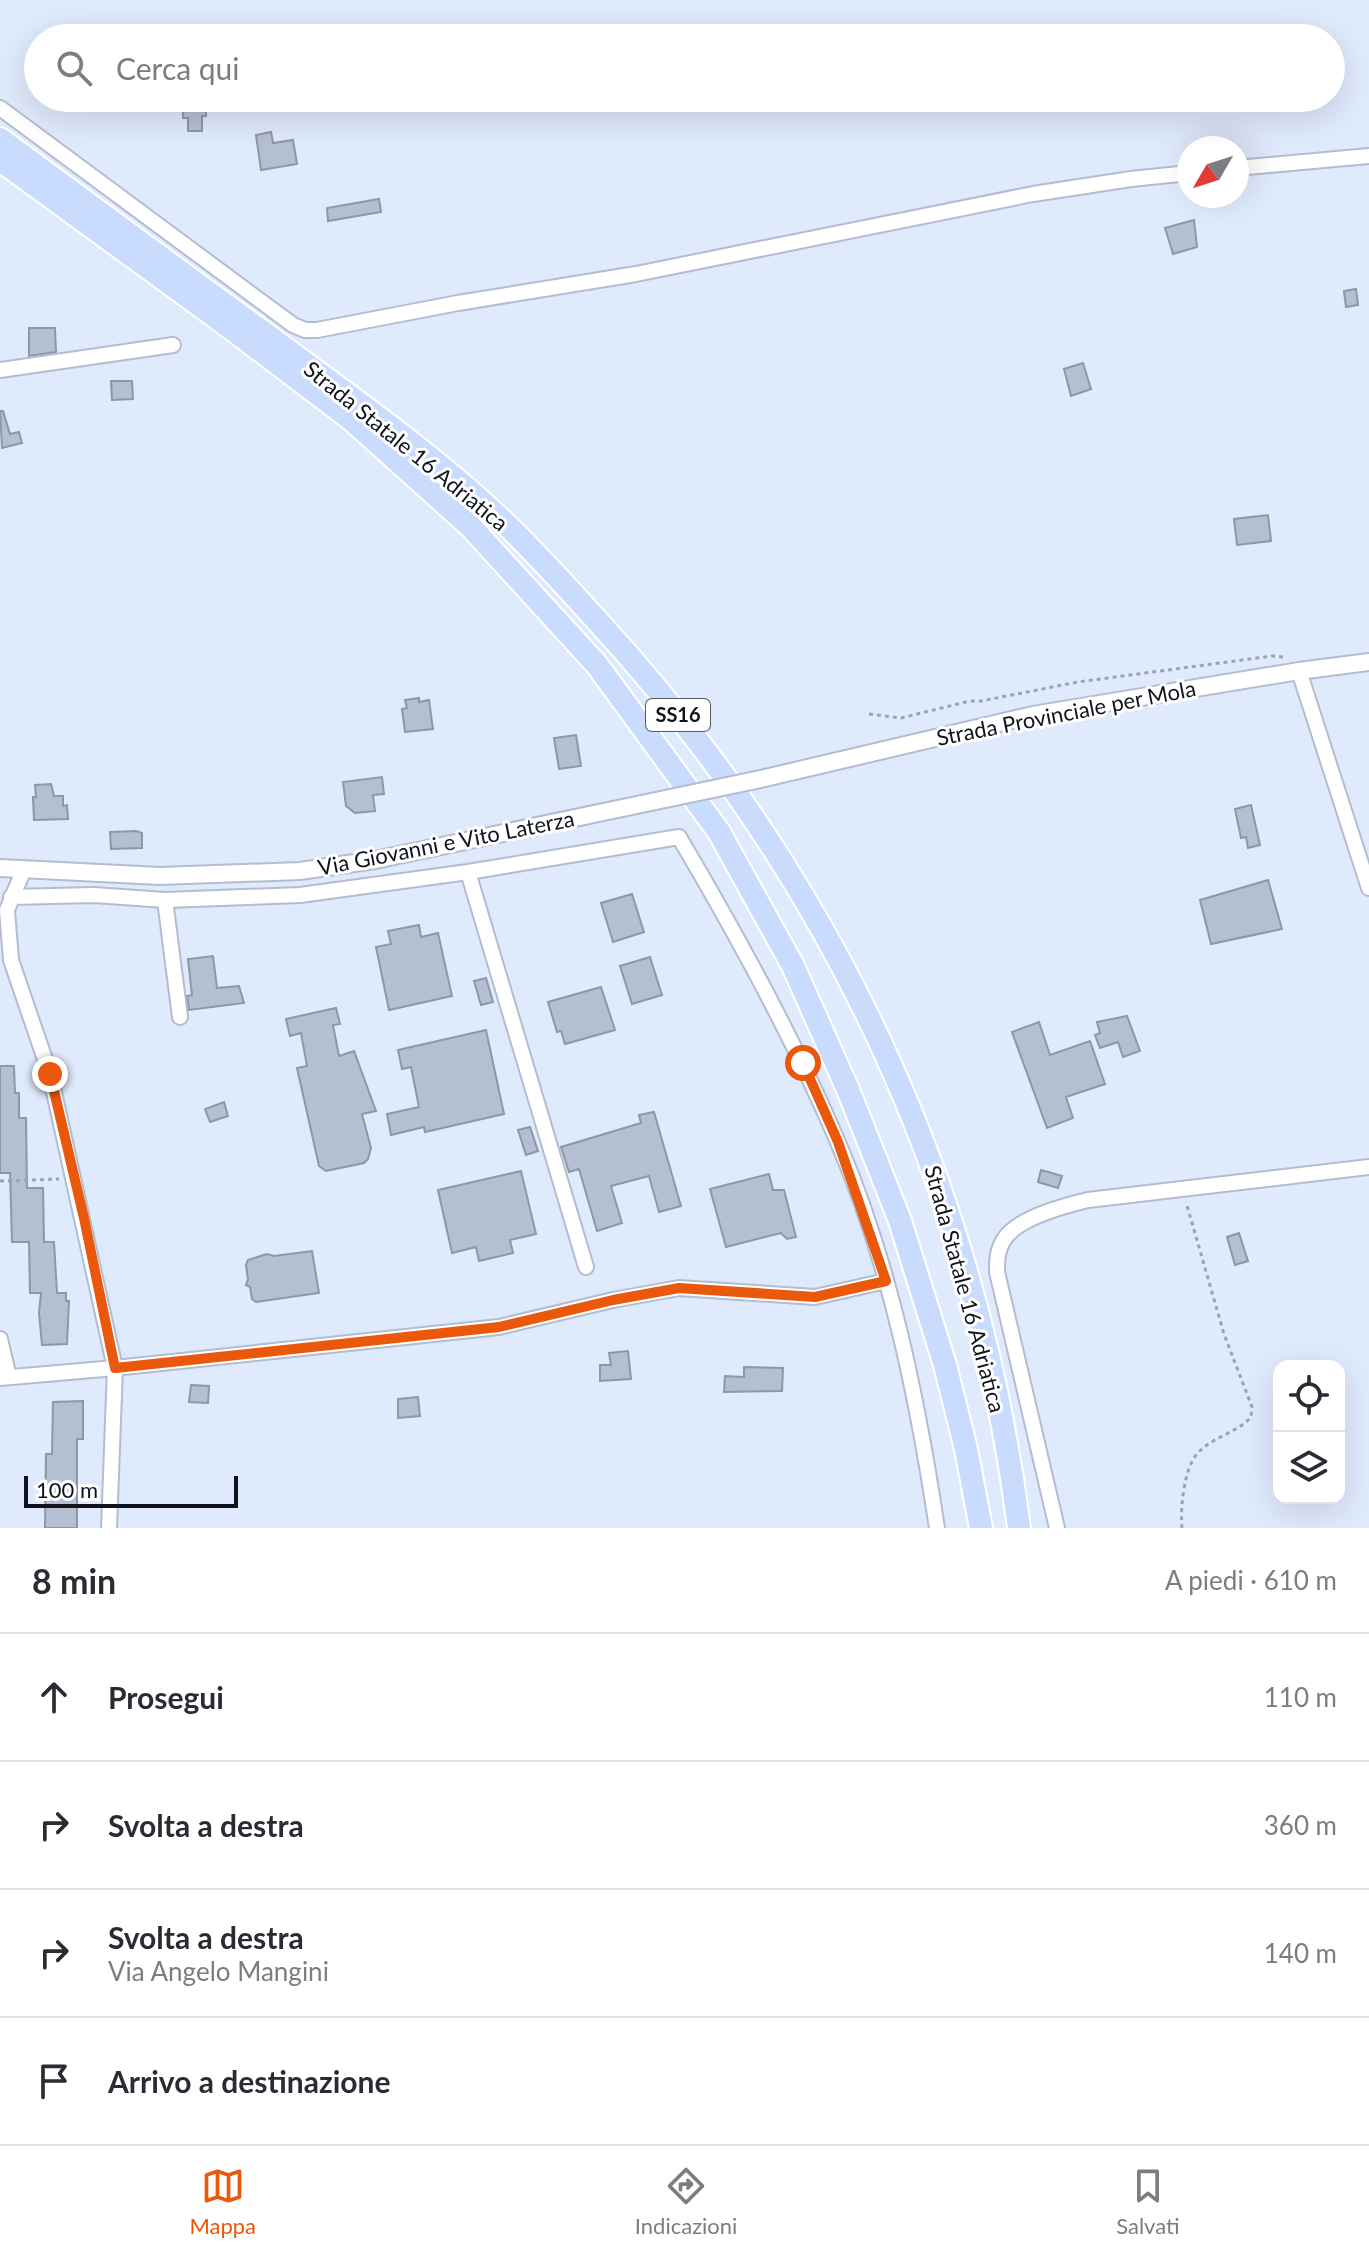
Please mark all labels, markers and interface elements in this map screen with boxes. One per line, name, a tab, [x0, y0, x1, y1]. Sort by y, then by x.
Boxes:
search box	[24, 24, 1345, 112]
icon: search	[52, 46, 96, 90]
text: Cerca qui	[116, 50, 240, 86]
north arrow	[1177, 136, 1249, 208]
street label: Strada Statale 16 Adriatica	[299, 355, 514, 536]
street label: Strada Provinciale per Mola	[934, 674, 1198, 751]
road number: SS16	[646, 699, 710, 731]
street label: Via Giovanni e Vito Laterza	[315, 804, 576, 881]
route start	[785, 1045, 821, 1081]
route end	[32, 1056, 68, 1092]
street label: Strada Statale 16 Adriatica	[919, 1162, 1012, 1415]
map controls	[1273, 1360, 1345, 1504]
button: locate	[1273, 1360, 1345, 1432]
button: layers	[1273, 1432, 1345, 1504]
scale bar	[24, 1472, 238, 1508]
text: 100 m	[36, 1476, 98, 1503]
text: 8 min	[32, 1560, 116, 1601]
text: A piedi · 610 m	[1165, 1564, 1337, 1596]
icon: ahead	[32, 1675, 76, 1719]
text: Prosegui	[108, 1679, 224, 1715]
text: 110 m	[1264, 1681, 1337, 1713]
icon: right	[32, 1803, 76, 1847]
text: Svolta a destra	[108, 1807, 304, 1843]
text: 360 m	[1264, 1809, 1337, 1841]
text: Svolta a destra	[108, 1919, 304, 1955]
icon: right	[32, 1931, 76, 1975]
text: 140 m	[1264, 1937, 1337, 1969]
text: Via Angelo Mangini	[108, 1955, 329, 1987]
icon: arrive	[32, 2059, 76, 2103]
text: Arrivo a destinazione	[108, 2063, 390, 2099]
tab: Mappa	[189, 2164, 256, 2239]
tab: Indicazioni	[635, 2164, 737, 2239]
tab: Salvati	[1116, 2164, 1180, 2239]

